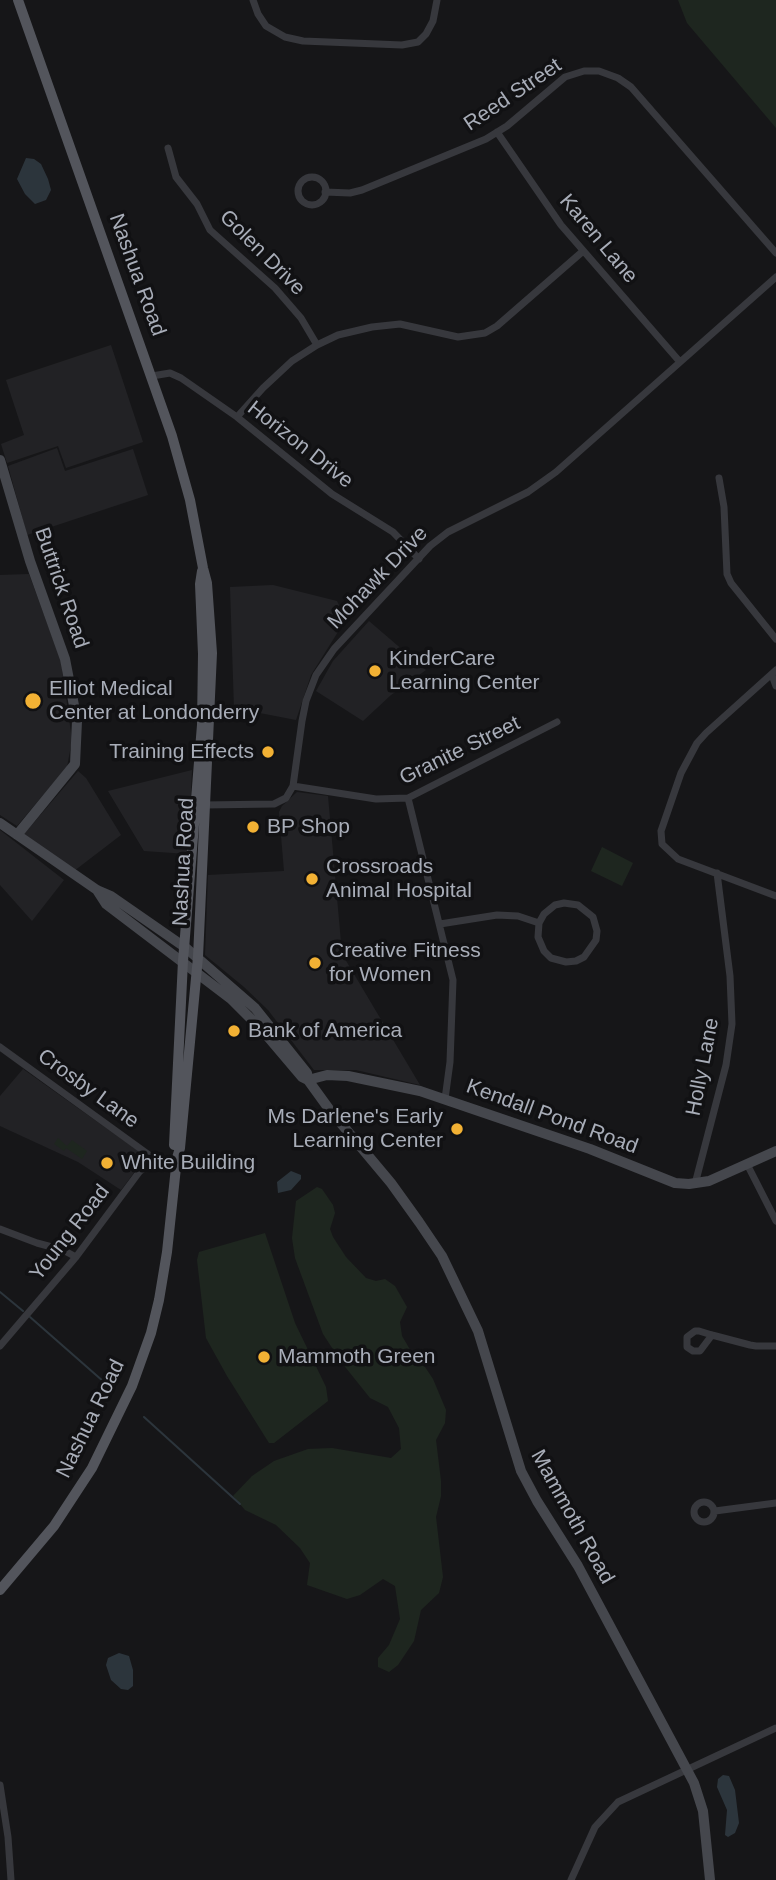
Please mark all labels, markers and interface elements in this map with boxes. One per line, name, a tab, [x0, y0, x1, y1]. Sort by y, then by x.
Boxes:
street label: Reed Street	[460, 53, 566, 137]
street label: Karen Lane	[553, 189, 643, 289]
street label: Golen Drive	[214, 205, 310, 301]
street label: Nashua Road	[103, 210, 171, 340]
street label: Horizon Drive	[242, 396, 358, 494]
street label: Mohawk Drive	[323, 521, 433, 635]
street label: Buttrick Road	[29, 524, 93, 652]
place label: KinderCare Learning Center	[389, 646, 540, 696]
marker: KinderCare Learning Center	[367, 663, 383, 679]
place label: Elliot Medical Center at Londonderry	[49, 676, 259, 726]
marker: Elliot Medical Center at Londonderry	[23, 691, 43, 711]
street label: Granite Street	[396, 711, 524, 791]
place label: Training Effects	[109, 739, 254, 765]
marker: Training Effects	[260, 744, 276, 760]
street label: Nashua Road	[168, 797, 200, 927]
place label: BP Shop	[267, 814, 350, 840]
marker: BP Shop	[245, 819, 261, 835]
place label: Crossroads Animal Hospital	[326, 854, 472, 904]
marker: Crossroads Animal Hospital	[304, 871, 320, 887]
place label: Creative Fitness for Women	[329, 938, 481, 988]
marker: Creative Fitness for Women	[307, 955, 323, 971]
street label: Holly Lane	[681, 1016, 725, 1118]
place label: Bank of America	[248, 1018, 402, 1044]
marker: Bank of America	[226, 1023, 242, 1039]
street label: Crosby Lane	[32, 1044, 144, 1134]
street label: Kendall Pond Road	[463, 1074, 641, 1160]
place label: Ms Darlene's Early Learning Center	[267, 1104, 443, 1154]
marker: Ms Darlene's Early Learning Center	[449, 1121, 465, 1137]
place label: White Building	[121, 1150, 255, 1176]
marker: White Building	[99, 1155, 115, 1171]
street label: Young Road	[25, 1180, 115, 1286]
place label: Mammoth Green	[278, 1344, 436, 1370]
marker: Mammoth Green	[256, 1349, 272, 1365]
street label: Nashua Road	[52, 1356, 130, 1482]
street label: Mammoth Road	[525, 1446, 619, 1588]

